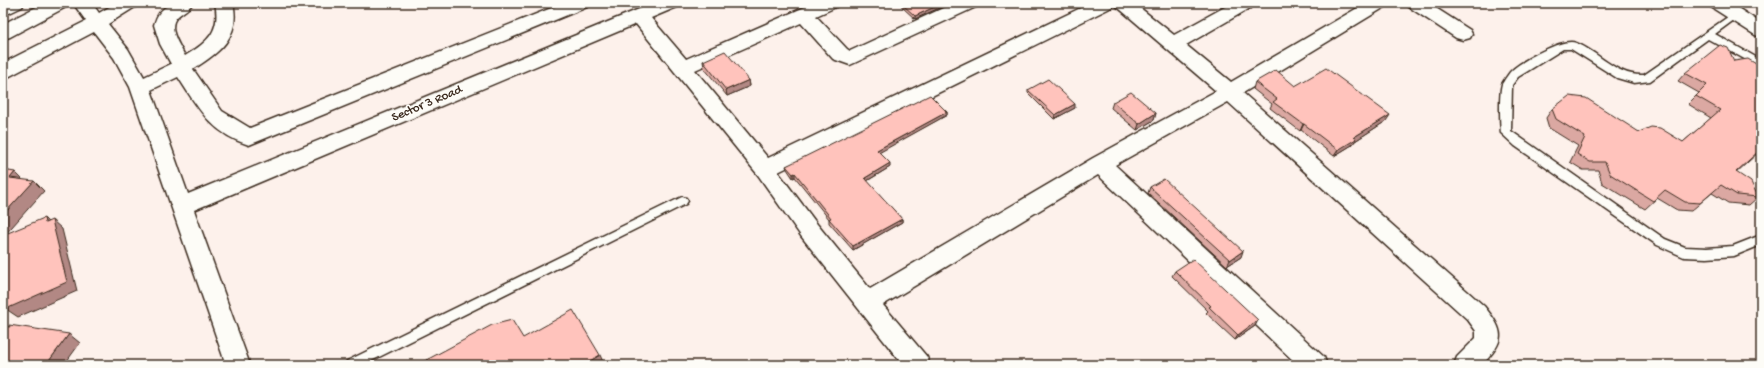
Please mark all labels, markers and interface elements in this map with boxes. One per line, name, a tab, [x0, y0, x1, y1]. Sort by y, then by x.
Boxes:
street label: Sector 3 Road	[389, 82, 466, 126]

